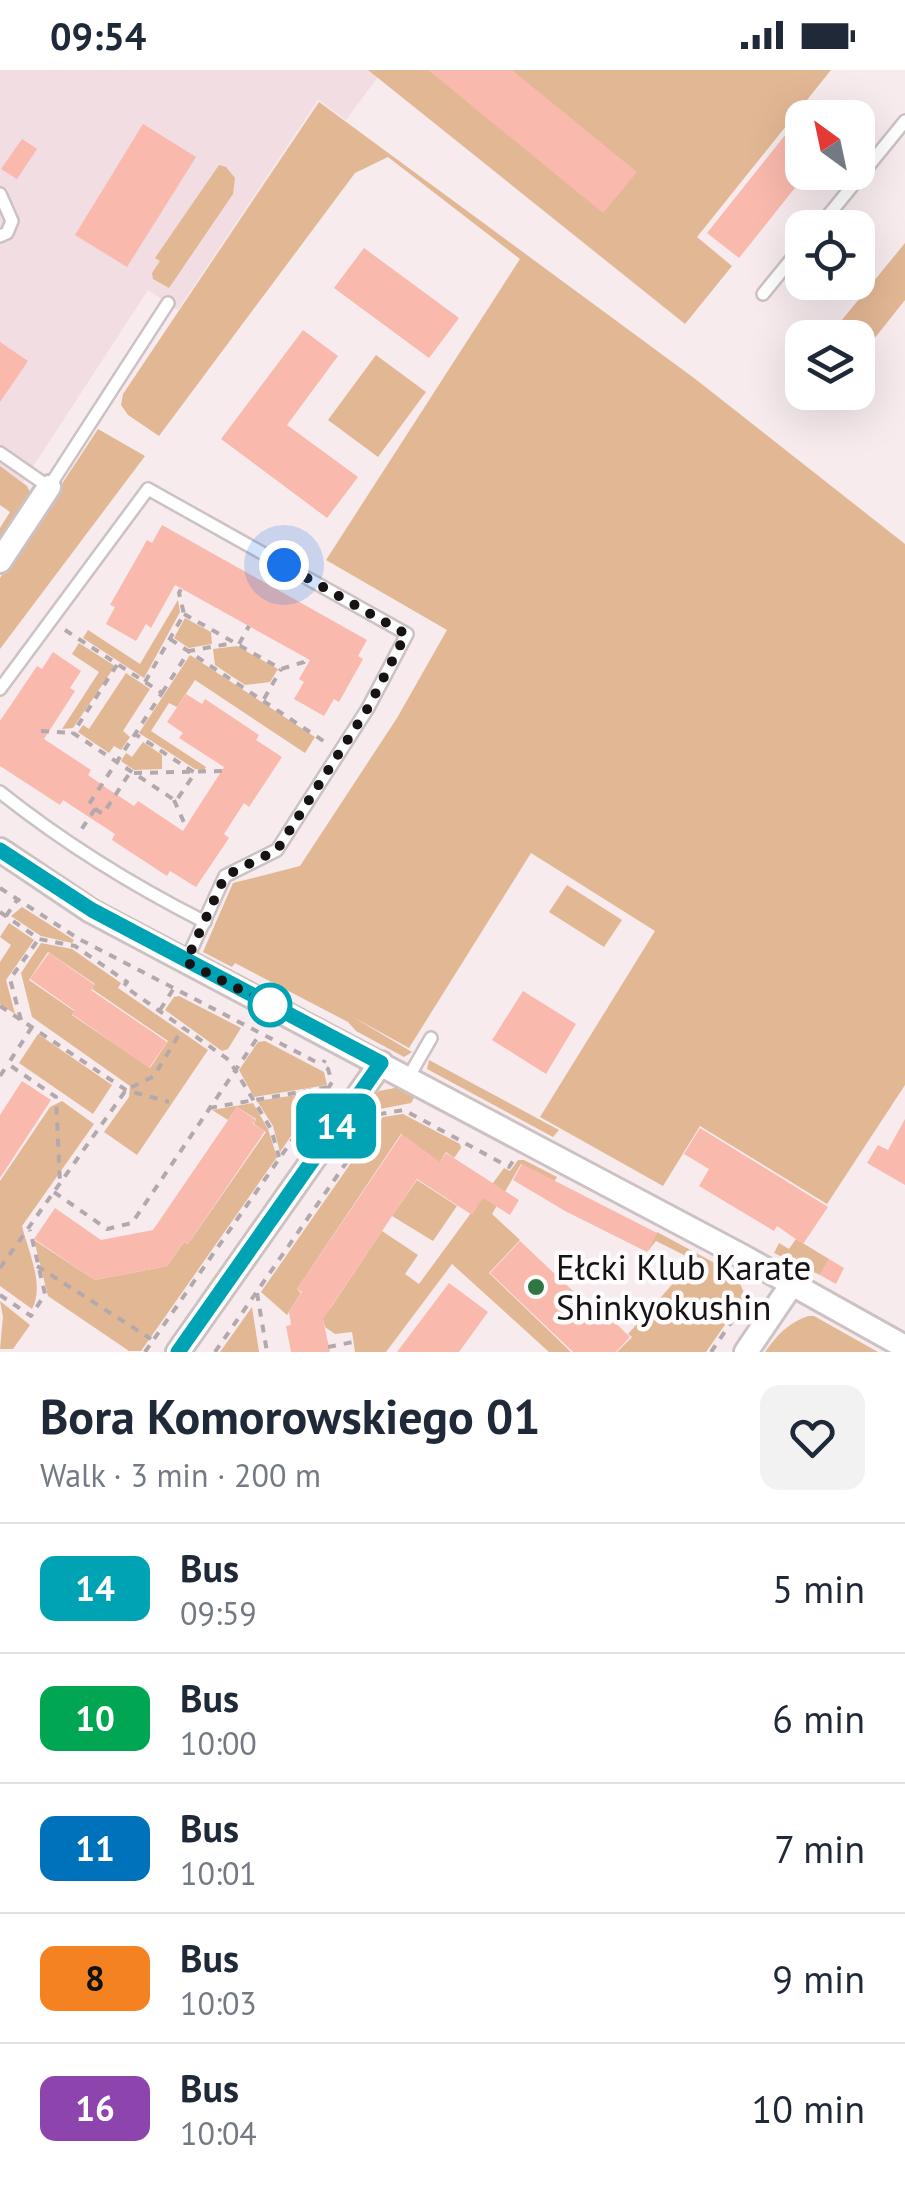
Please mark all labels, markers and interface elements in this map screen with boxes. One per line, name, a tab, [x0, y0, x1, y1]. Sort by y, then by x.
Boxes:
text: 09:54	[50, 11, 146, 60]
north arrow	[785, 100, 875, 190]
map controls	[785, 100, 875, 410]
button: locate	[785, 210, 875, 300]
button: layers	[785, 320, 875, 410]
your location	[259, 540, 309, 590]
unlabelled marker	[249, 984, 291, 1026]
line badge: 14	[291, 1094, 381, 1158]
text: 14	[316, 1103, 356, 1149]
place label: Ełcki Klub Karate Shinkyokushin	[556, 1244, 811, 1330]
marker: Ełcki Klub Karate Shinkyokushin	[525, 1276, 547, 1298]
text: Bora Komorowskiego 01	[40, 1385, 540, 1447]
button: heart	[760, 1385, 865, 1490]
text: Walk · 3 min · 200 m	[40, 1454, 321, 1496]
text: Bus	[180, 1543, 239, 1592]
text: 5 min	[772, 1564, 865, 1613]
text: 14	[75, 1565, 115, 1611]
text: 09:59	[180, 1592, 257, 1634]
text: Bus	[180, 1673, 239, 1722]
text: 6 min	[772, 1694, 865, 1743]
text: 10	[75, 1695, 115, 1741]
text: 10:00	[180, 1722, 257, 1764]
text: Bus	[180, 1803, 239, 1852]
text: 7 min	[774, 1824, 865, 1873]
text: 11	[75, 1825, 115, 1871]
text: 10:01	[180, 1852, 257, 1894]
text: Bus	[180, 1933, 239, 1982]
text: 9 min	[772, 1954, 865, 2003]
text: 8	[85, 1955, 105, 2001]
text: 10:03	[180, 1982, 257, 2024]
text: Bus	[180, 2063, 239, 2112]
text: 10 min	[752, 2084, 865, 2133]
text: 16	[75, 2085, 115, 2131]
text: 10:04	[180, 2112, 257, 2154]

